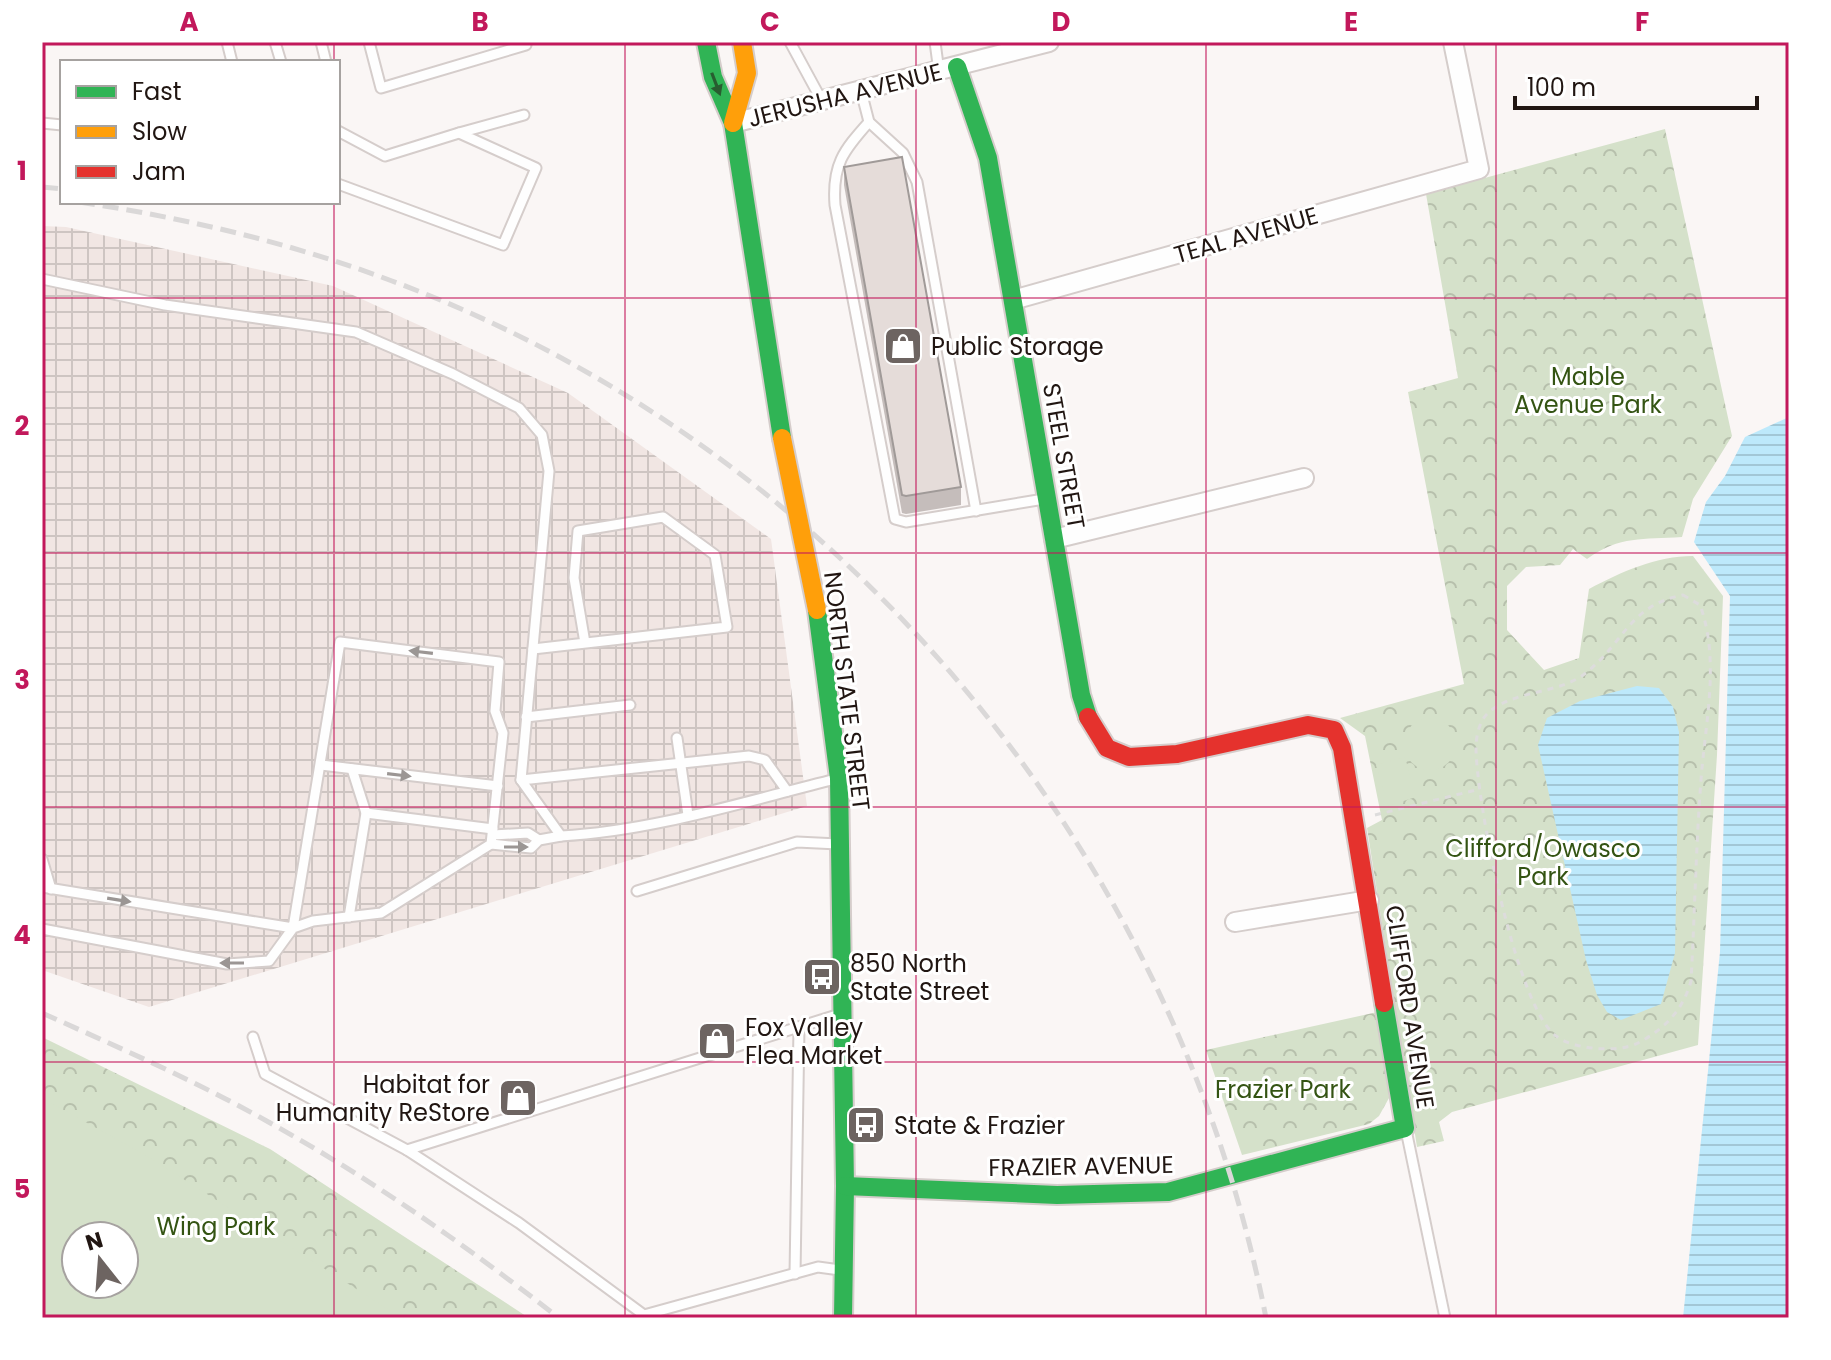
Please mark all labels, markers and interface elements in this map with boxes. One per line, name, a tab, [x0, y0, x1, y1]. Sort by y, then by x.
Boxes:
text: A	[179, 4, 199, 40]
text: B	[471, 4, 489, 40]
text: C	[760, 4, 780, 40]
text: D	[1052, 4, 1071, 40]
text: E	[1344, 4, 1358, 40]
text: F	[1635, 4, 1649, 40]
street label: JERUSHA AVENUE	[744, 55, 946, 135]
legend	[60, 60, 340, 204]
scale bar	[1515, 60, 1757, 110]
text: 100 m	[1527, 71, 1596, 104]
one-way arrow	[710, 72, 723, 96]
text: Fast	[132, 75, 182, 108]
text: Slow	[132, 115, 187, 148]
text: 1	[17, 153, 27, 189]
text: Jam	[132, 155, 186, 188]
street label: TEAL AVENUE	[1170, 199, 1322, 271]
shop icon: Public Storage	[882, 325, 924, 367]
place label: Public Storage	[931, 330, 1104, 363]
park label: Mable Avenue Park	[1514, 360, 1663, 421]
street label: STEEL STREET	[1035, 380, 1093, 532]
text: 2	[15, 408, 30, 444]
street label: NORTH STATE STREET	[816, 570, 878, 812]
one-way arrow	[408, 645, 433, 658]
text: 3	[14, 662, 30, 698]
one-way arrow	[386, 768, 411, 781]
park label: Clifford/Owasco Park	[1445, 832, 1641, 893]
one-way arrow	[504, 841, 529, 854]
one-way arrow	[107, 894, 132, 906]
street label: CLIFFORD AVENUE	[1378, 903, 1442, 1111]
text: 4	[13, 917, 31, 953]
place label: 850 North State Street	[850, 947, 989, 1008]
one-way arrow	[218, 956, 244, 969]
bus stop icon: 850 North State Street	[801, 956, 843, 998]
place label: Fox Valley Flea Market	[745, 1011, 882, 1072]
shop icon: Fox Valley Flea Market	[696, 1020, 738, 1062]
place label: Habitat for Humanity ReStore	[276, 1068, 490, 1129]
park label: Frazier Park	[1215, 1073, 1352, 1106]
shop icon: Habitat for Humanity ReStore	[497, 1077, 539, 1119]
bus stop icon: State & Frazier	[845, 1104, 887, 1146]
place label: State & Frazier	[894, 1109, 1065, 1142]
street label: FRAZIER AVENUE	[988, 1148, 1174, 1184]
text: 5	[14, 1171, 30, 1207]
park label: Wing Park	[157, 1210, 276, 1243]
north arrow	[60, 1220, 140, 1300]
text: N	[82, 1224, 107, 1259]

